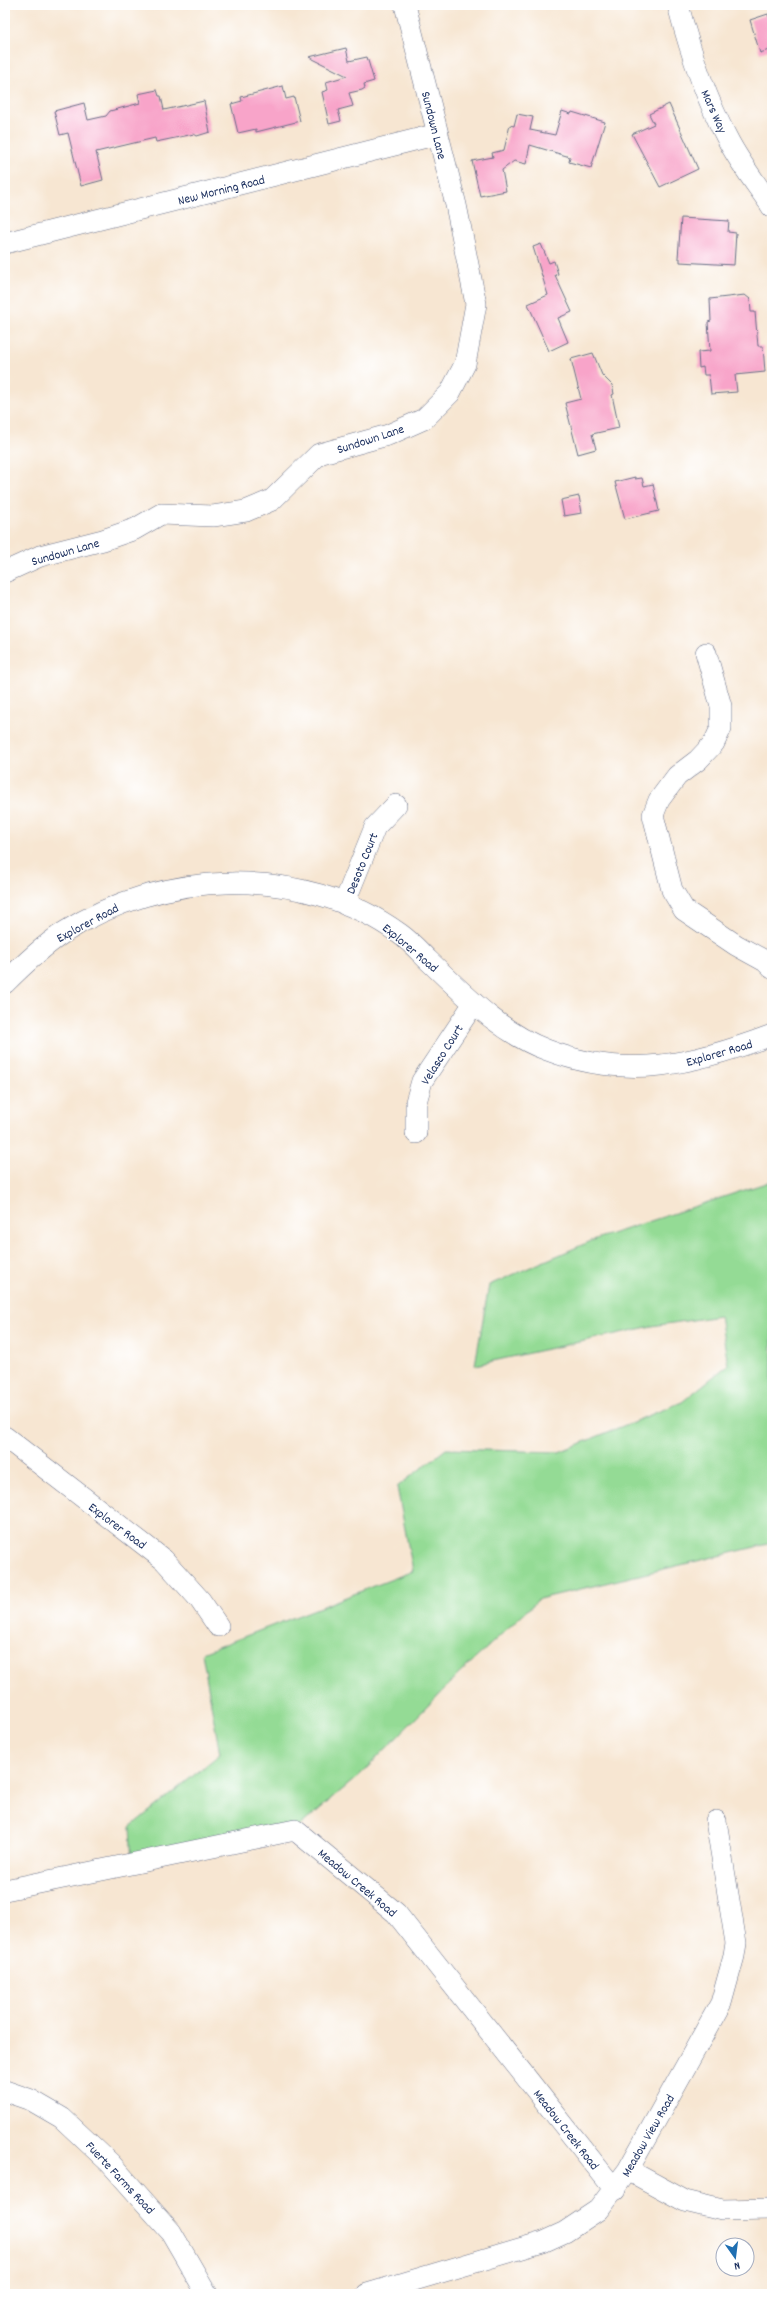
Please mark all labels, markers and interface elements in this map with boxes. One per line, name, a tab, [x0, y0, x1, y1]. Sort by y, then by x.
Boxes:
street label: Mars Way	[695, 87, 731, 137]
street label: Sundown Lane	[415, 89, 450, 162]
street label: New Morning Road	[176, 171, 267, 211]
street label: Sundown Lane	[335, 420, 407, 460]
street label: Sundown Lane	[30, 535, 102, 572]
street label: Desoto Court	[342, 830, 384, 897]
street label: Explorer Road	[54, 900, 123, 949]
street label: Explorer Road	[377, 920, 442, 978]
street label: Velasco Court	[417, 1021, 469, 1089]
street label: Explorer Road	[684, 1036, 755, 1073]
street label: Explorer Road	[84, 1499, 149, 1555]
street label: Meadow Creek Road	[313, 1845, 400, 1923]
street label: Meadow Creek Road	[527, 2086, 603, 2175]
street label: Meadow View Road	[618, 2091, 681, 2181]
street label: Fuerte Farms Road	[80, 2138, 158, 2220]
north arrow	[715, 2237, 755, 2277]
text: N	[732, 2256, 742, 2273]

